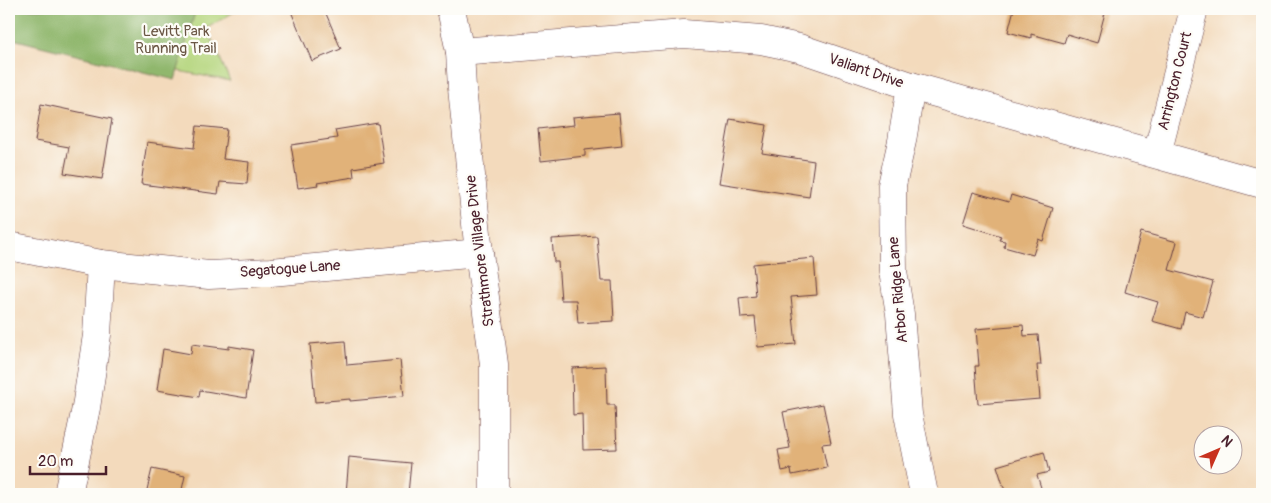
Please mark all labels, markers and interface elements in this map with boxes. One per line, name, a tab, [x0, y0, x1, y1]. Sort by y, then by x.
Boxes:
park label: Levitt Park Running Trail	[135, 22, 217, 58]
street label: Arrington Court	[1154, 29, 1197, 132]
street label: Valiant Drive	[826, 49, 907, 93]
street label: Strathmore Village Drive	[461, 173, 499, 328]
street label: Arbor Ridge Lane	[884, 235, 912, 344]
street label: Segatogue Lane	[239, 256, 342, 282]
north arrow	[1194, 426, 1244, 476]
text: N	[1217, 432, 1236, 451]
scale bar	[30, 443, 106, 475]
text: 20 m	[38, 452, 73, 471]

